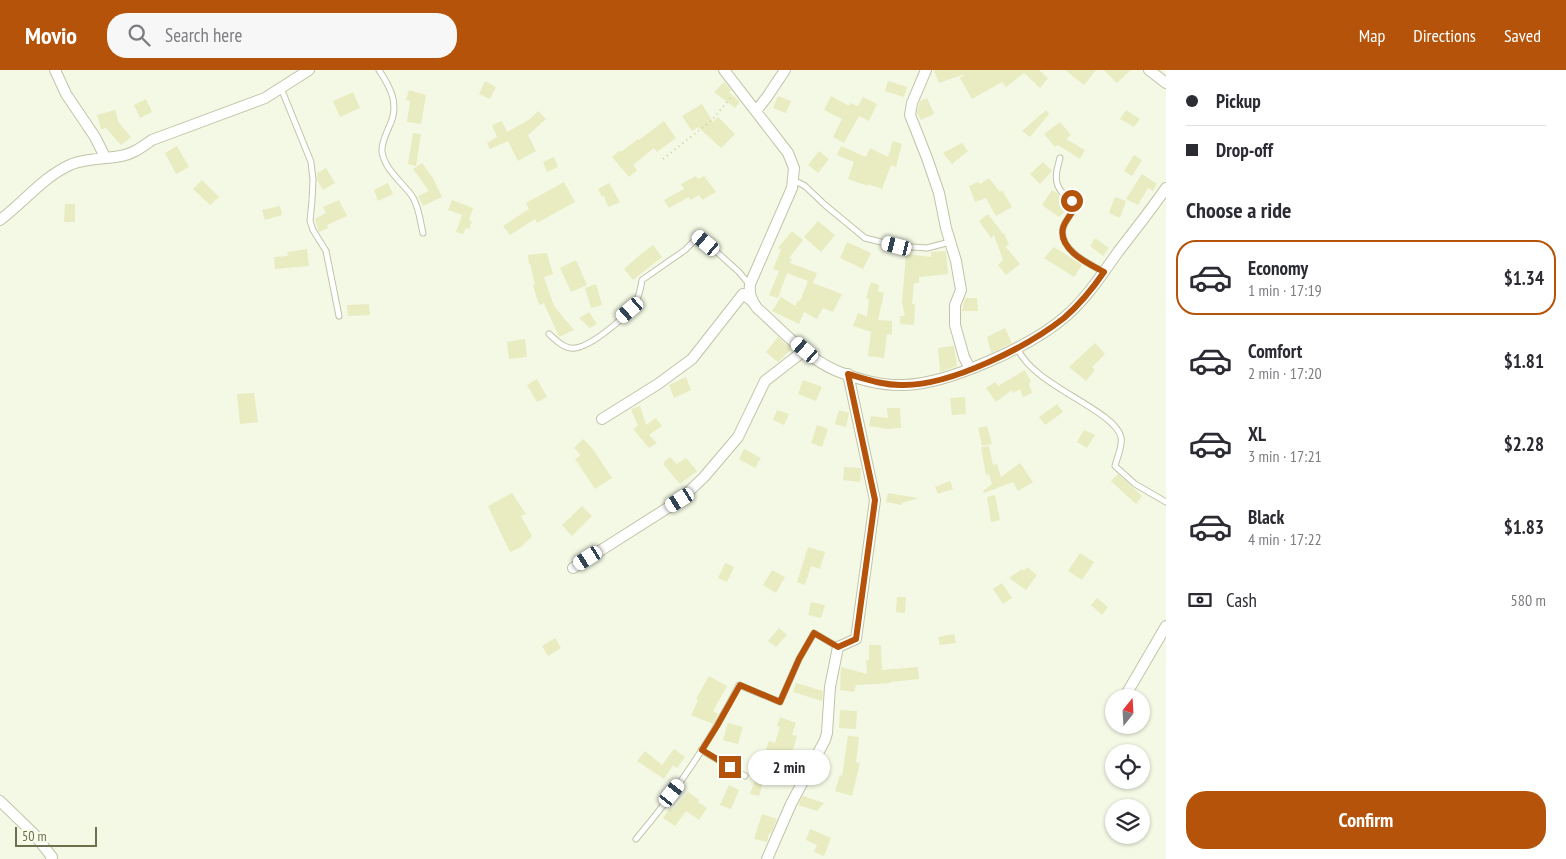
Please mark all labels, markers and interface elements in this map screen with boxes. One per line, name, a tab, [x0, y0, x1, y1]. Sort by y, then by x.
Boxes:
search box	[107, 13, 457, 58]
text: Movio	[25, 20, 77, 51]
icon: search	[125, 21, 153, 49]
text: Search here	[165, 23, 242, 47]
text: Map	[1359, 24, 1385, 47]
text: Directions	[1413, 24, 1476, 47]
text: Saved	[1504, 24, 1541, 47]
text: Pickup	[1216, 89, 1261, 113]
text: Drop-off	[1216, 138, 1273, 162]
route start	[1061, 190, 1083, 212]
text: Choose a ride	[1186, 196, 1291, 224]
car	[689, 228, 722, 258]
car	[880, 235, 913, 257]
icon: car	[1188, 255, 1233, 300]
text: Economy	[1248, 256, 1308, 280]
text: $1.34	[1504, 266, 1544, 290]
text: 1 min · 17:19	[1248, 280, 1322, 300]
car	[613, 294, 646, 326]
car	[788, 334, 821, 366]
icon: car	[1188, 338, 1233, 383]
text: Comfort	[1248, 339, 1302, 363]
text: $1.81	[1504, 349, 1544, 373]
text: 2 min · 17:20	[1248, 363, 1322, 383]
icon: car	[1188, 421, 1233, 466]
text: XL	[1248, 422, 1266, 446]
text: $2.28	[1504, 432, 1544, 456]
text: 3 min · 17:21	[1248, 446, 1322, 466]
car	[663, 486, 696, 514]
icon: car	[1188, 504, 1233, 549]
text: Black	[1248, 505, 1284, 529]
text: $1.83	[1504, 515, 1544, 539]
text: 4 min · 17:22	[1248, 529, 1322, 549]
car	[571, 544, 604, 572]
icon: cash	[1186, 586, 1214, 614]
text: Cash	[1226, 588, 1257, 612]
text: 580 m	[1511, 590, 1546, 610]
north arrow	[1105, 689, 1150, 734]
map controls	[1105, 689, 1150, 844]
button: locate	[1105, 744, 1150, 789]
callout: 2 min	[748, 750, 830, 784]
route end	[719, 756, 741, 778]
text: 2 min	[773, 757, 805, 777]
car	[656, 777, 687, 809]
button: Confirm	[1186, 791, 1546, 849]
button: layers	[1105, 799, 1150, 844]
scale bar	[15, 824, 98, 847]
text: 50 m	[22, 827, 47, 845]

